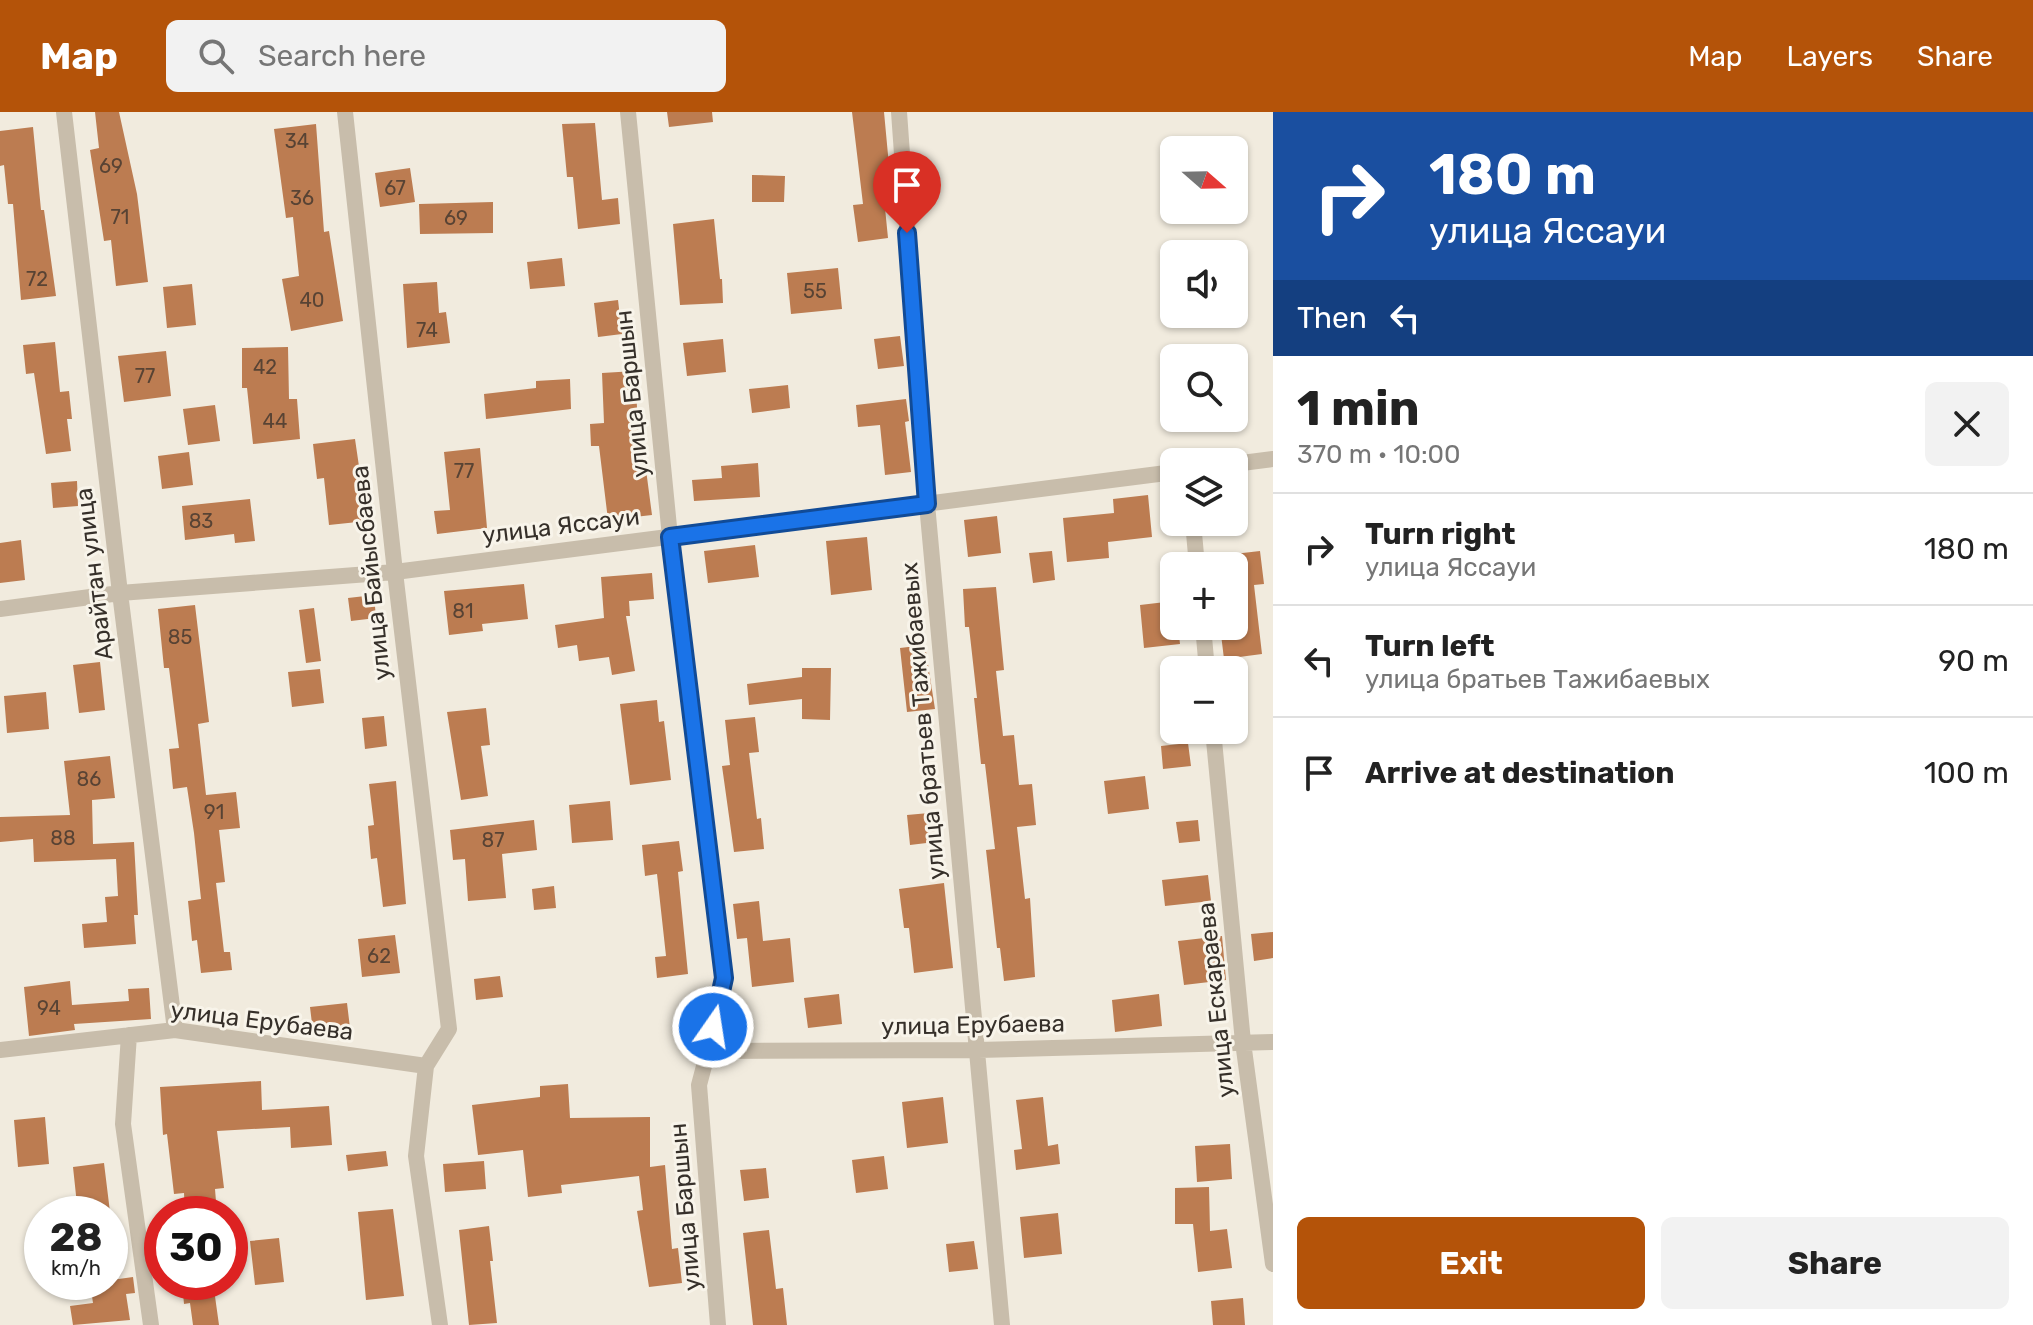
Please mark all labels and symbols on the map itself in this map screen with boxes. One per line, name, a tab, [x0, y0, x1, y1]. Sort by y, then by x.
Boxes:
house number: 34	[285, 129, 309, 153]
north arrow	[1160, 136, 1248, 224]
pin	[873, 151, 941, 233]
house number: 69	[99, 154, 123, 178]
house number: 67	[384, 176, 406, 200]
house number: 36	[290, 186, 314, 210]
house number: 71	[111, 205, 129, 229]
house number: 69	[444, 206, 468, 230]
house number: 72	[26, 267, 48, 291]
house number: 55	[803, 279, 827, 303]
house number: 40	[299, 288, 325, 312]
street label: улица Баршын	[609, 309, 655, 479]
house number: 74	[416, 318, 438, 342]
house number: 42	[253, 355, 277, 379]
house number: 77	[135, 364, 155, 388]
house number: 44	[263, 409, 287, 433]
house number: 77	[454, 459, 474, 483]
street label: улица Байысбаева	[346, 464, 396, 682]
street label: Арайтан улица	[70, 486, 118, 662]
street label: улица Яссауи	[481, 502, 641, 550]
house number: 83	[189, 509, 213, 533]
street label: улица братьев Тажибаевых	[895, 561, 951, 881]
house number: 81	[452, 599, 474, 623]
house number: 85	[168, 625, 192, 649]
house number: 86	[77, 767, 101, 791]
house number: 91	[204, 800, 224, 824]
house number: 88	[50, 826, 76, 850]
house number: 87	[482, 828, 504, 852]
street label: улица Ескараева	[1192, 901, 1240, 1099]
house number: 62	[367, 944, 391, 968]
position arrow	[671, 985, 755, 1069]
house number: 94	[37, 996, 61, 1020]
street label: улица Ерубаева	[169, 996, 355, 1046]
street label: улица Ерубаева	[881, 1009, 1065, 1041]
street label: улица Баршын	[664, 1122, 706, 1292]
speed limit sign: 30	[144, 1196, 248, 1300]

